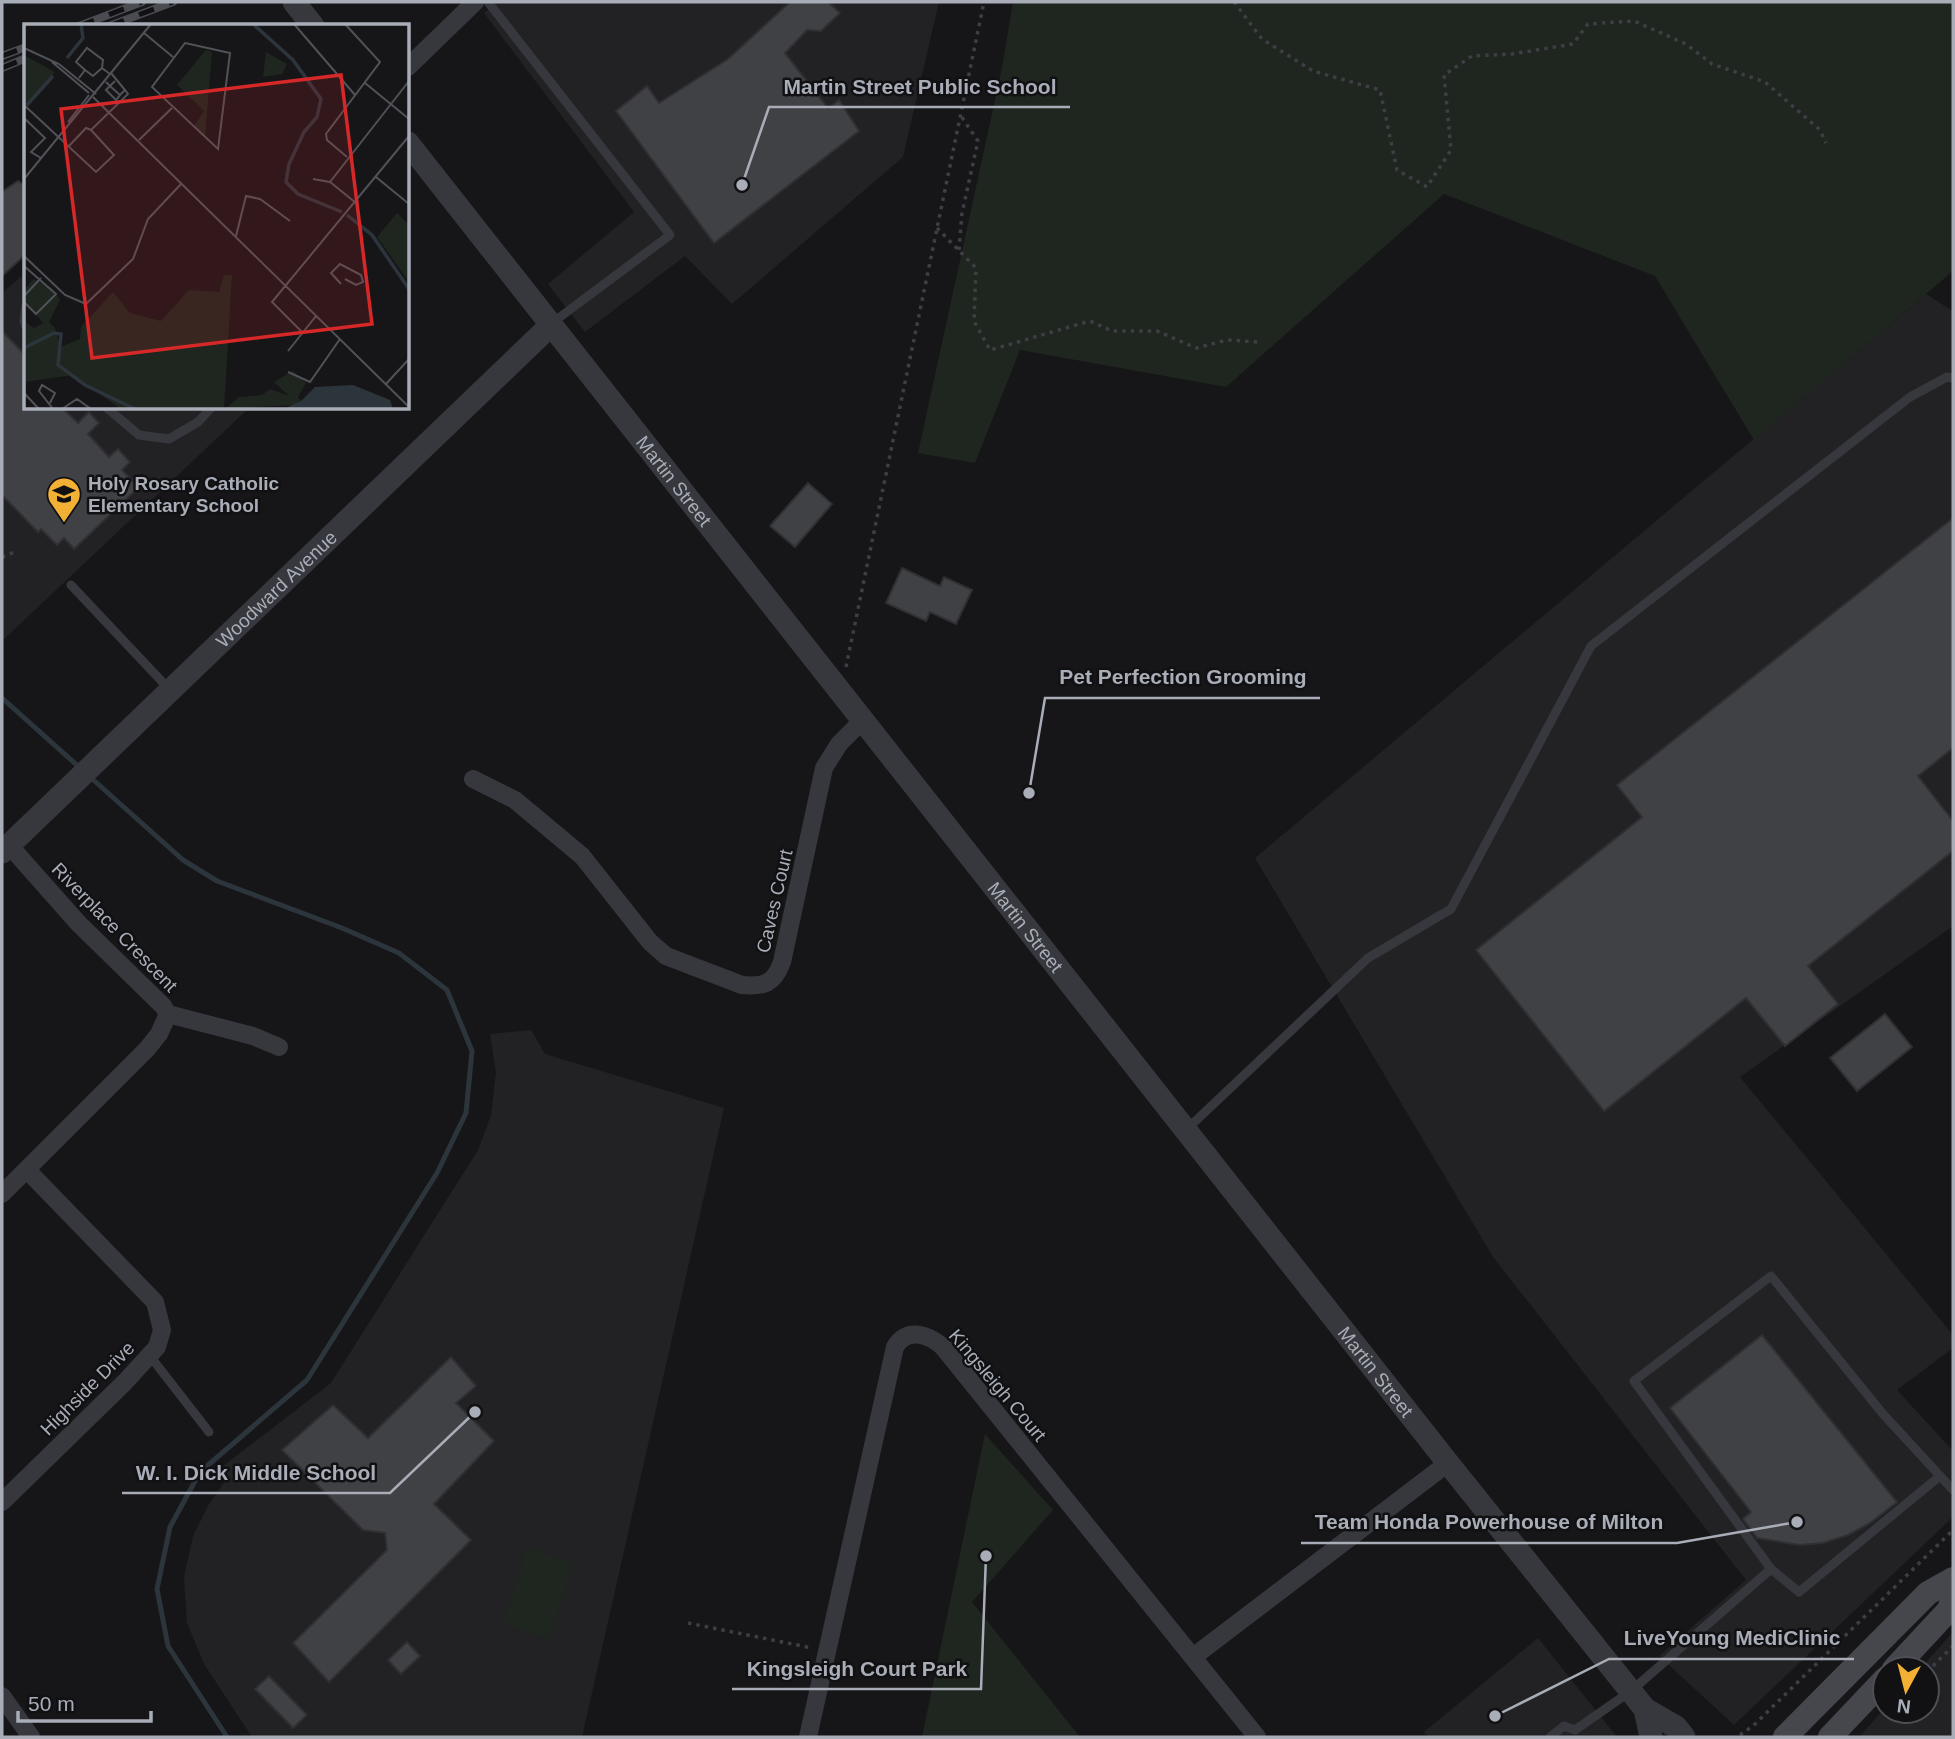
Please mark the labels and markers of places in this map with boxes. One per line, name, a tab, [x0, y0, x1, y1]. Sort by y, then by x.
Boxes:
callout: Martin Street Public School	[769, 65, 1070, 107]
place label: Holy Rosary Catholic Elementary School	[88, 473, 280, 516]
school or university icon: Holy Rosary Catholic Elementary School	[45, 475, 83, 524]
callout: Pet Perfection Grooming	[1045, 656, 1320, 698]
callout: W. I. Dick Middle School	[122, 1451, 390, 1493]
callout: Team Honda Powerhouse of Milton	[1301, 1501, 1677, 1543]
callout: LiveYoung MediClinic	[1609, 1617, 1854, 1659]
callout: Kingsleigh Court Park	[732, 1647, 981, 1689]

